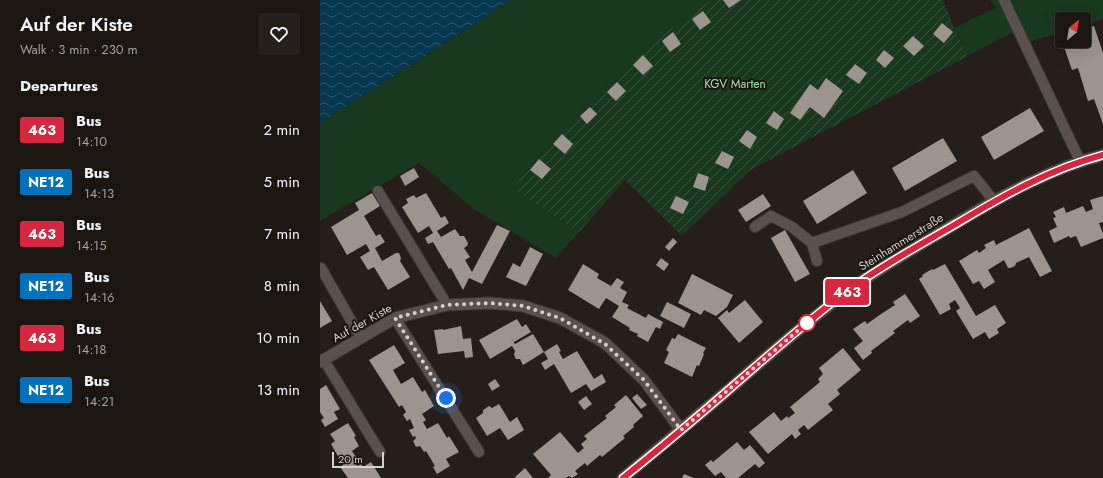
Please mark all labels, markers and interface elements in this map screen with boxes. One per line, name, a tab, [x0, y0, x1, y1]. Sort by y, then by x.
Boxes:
text: Auf der Kiste	[20, 11, 133, 38]
north arrow	[1055, 12, 1091, 48]
map controls	[1055, 12, 1091, 48]
button: heart	[258, 13, 300, 55]
text: Walk · 3 min · 230 m	[20, 40, 138, 59]
text: Departures	[20, 75, 98, 97]
park label: KGV Marten	[704, 75, 766, 93]
text: Bus	[76, 110, 101, 132]
text: 2 min	[263, 119, 300, 141]
text: 463	[28, 120, 56, 140]
text: 14:10	[76, 132, 107, 151]
text: Bus	[84, 162, 109, 184]
text: 5 min	[264, 171, 300, 193]
text: NE12	[28, 172, 64, 192]
text: 14:13	[84, 184, 114, 203]
street label: Steinhammerstraße	[855, 209, 947, 275]
text: Bus	[76, 214, 101, 236]
text: 7 min	[264, 223, 300, 245]
text: 463	[28, 224, 56, 244]
text: 14:15	[76, 236, 107, 255]
text: Bus	[84, 266, 109, 288]
text: 8 min	[264, 275, 300, 297]
text: NE12	[28, 276, 64, 296]
line badge: 463	[824, 279, 870, 305]
text: 463	[833, 282, 861, 302]
text: 14:16	[84, 288, 115, 307]
street label: Auf der Kiste	[329, 299, 395, 347]
unlabelled marker	[798, 314, 816, 332]
text: Bus	[76, 318, 101, 340]
text: 10 min	[256, 327, 300, 349]
text: 463	[28, 328, 56, 348]
text: 14:18	[76, 340, 106, 359]
text: Bus	[84, 370, 109, 392]
text: 13 min	[257, 379, 300, 401]
text: NE12	[28, 380, 64, 400]
your location	[436, 388, 456, 408]
text: 14:21	[84, 392, 114, 411]
scale bar	[332, 450, 384, 469]
text: 20 m	[338, 451, 363, 467]

